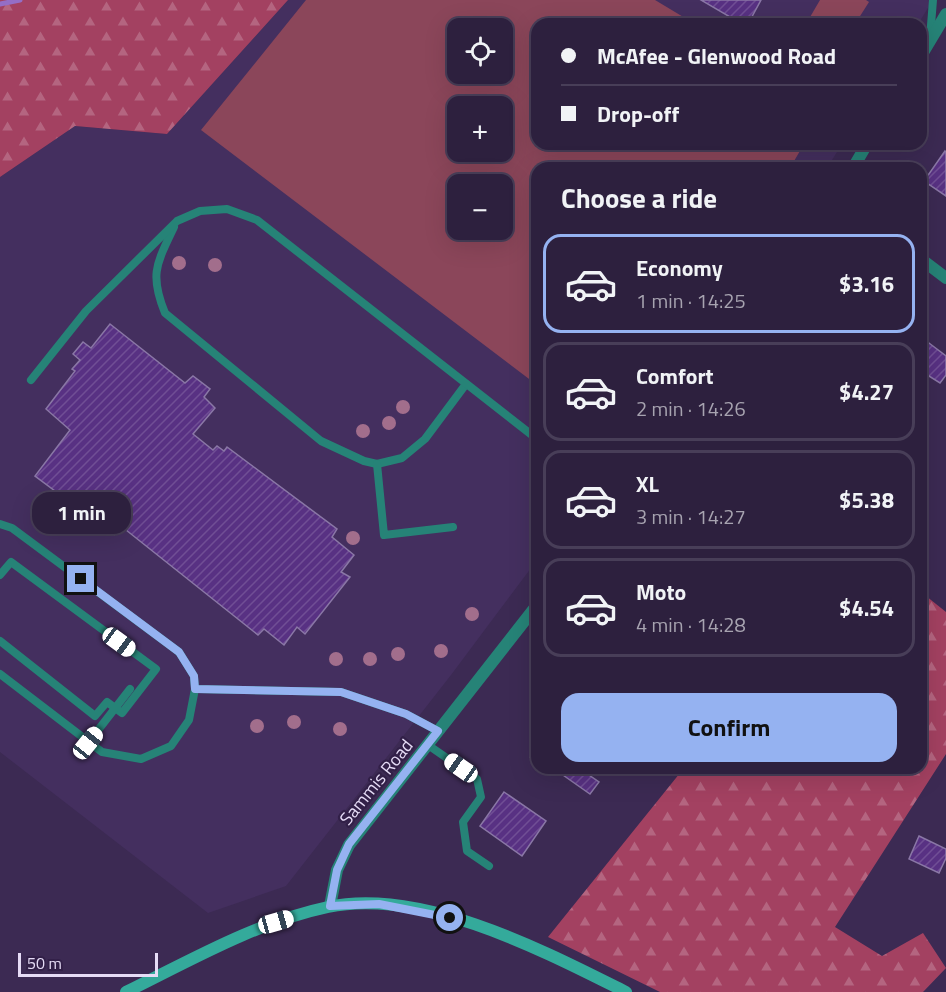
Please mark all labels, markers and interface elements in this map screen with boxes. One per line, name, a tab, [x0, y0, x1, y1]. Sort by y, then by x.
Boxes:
map controls	[447, 18, 513, 240]
button: locate	[447, 18, 513, 84]
text: McAfee - Glenwood Road	[597, 39, 836, 73]
button: +	[447, 96, 513, 162]
text: Drop-off	[597, 97, 679, 131]
button: −	[447, 174, 513, 240]
text: Choose a ride	[561, 177, 717, 218]
text: Economy	[636, 251, 723, 285]
icon: car	[564, 257, 618, 311]
text: $3.16	[839, 267, 894, 301]
text: 1 min · 14:25	[636, 285, 746, 316]
text: Comfort	[636, 359, 714, 393]
icon: car	[564, 365, 618, 419]
text: $4.27	[839, 375, 894, 409]
text: 2 min · 14:26	[636, 393, 746, 424]
text: XL	[636, 467, 659, 501]
icon: car	[564, 473, 618, 527]
text: $5.38	[839, 483, 894, 517]
callout: 1 min	[32, 492, 130, 534]
text: 1 min	[57, 497, 106, 528]
text: 3 min · 14:27	[636, 501, 746, 532]
route end	[67, 565, 94, 592]
text: Moto	[636, 575, 686, 609]
icon: car	[564, 581, 618, 635]
text: $4.54	[839, 591, 894, 625]
text: 4 min · 14:28	[636, 609, 746, 640]
car	[99, 624, 139, 660]
button: Confirm	[561, 693, 897, 762]
car	[70, 723, 106, 763]
street label: Sammis Road	[333, 733, 419, 831]
car	[441, 750, 481, 786]
route start	[436, 904, 463, 931]
car	[256, 908, 296, 936]
scale bar	[18, 950, 158, 978]
text: 50 m	[27, 951, 62, 975]

